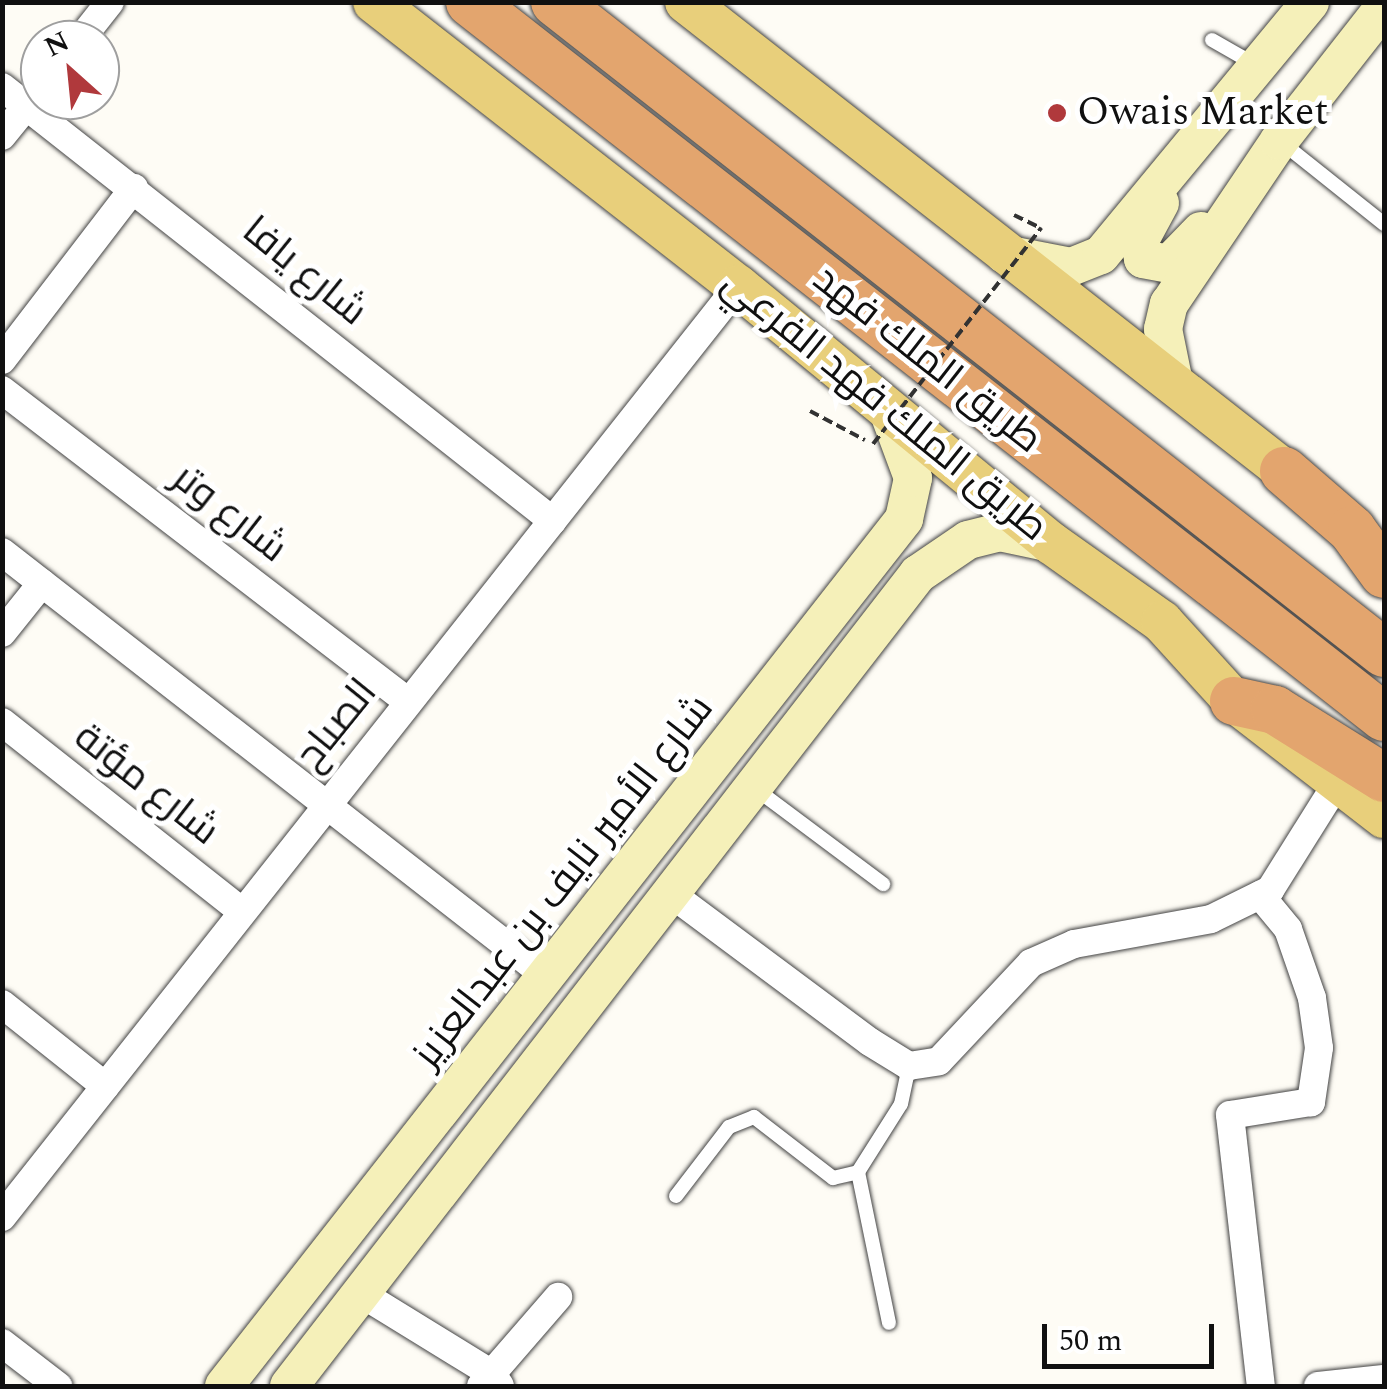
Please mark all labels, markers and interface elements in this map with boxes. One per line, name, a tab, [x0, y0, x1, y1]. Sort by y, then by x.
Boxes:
north arrow	[20, 20, 120, 120]
text: N	[37, 20, 77, 69]
place label: Owais Market	[1077, 89, 1328, 137]
marker: Owais Market	[1046, 102, 1068, 124]
street label: شارع يافا	[232, 207, 376, 337]
street label: طريق الملك فهد	[803, 256, 1051, 464]
street label: طريق الملك فهد الفرعي	[711, 260, 1057, 552]
street label: شارع وتر	[162, 454, 296, 574]
street label: الصباح	[286, 670, 388, 780]
street label: شارع الأمير نايف بن عبدالعزيز	[404, 686, 724, 1078]
street label: شارع مؤتة	[64, 714, 228, 856]
scale bar	[1047, 1304, 1220, 1366]
text: 50 m	[1059, 1318, 1122, 1364]

